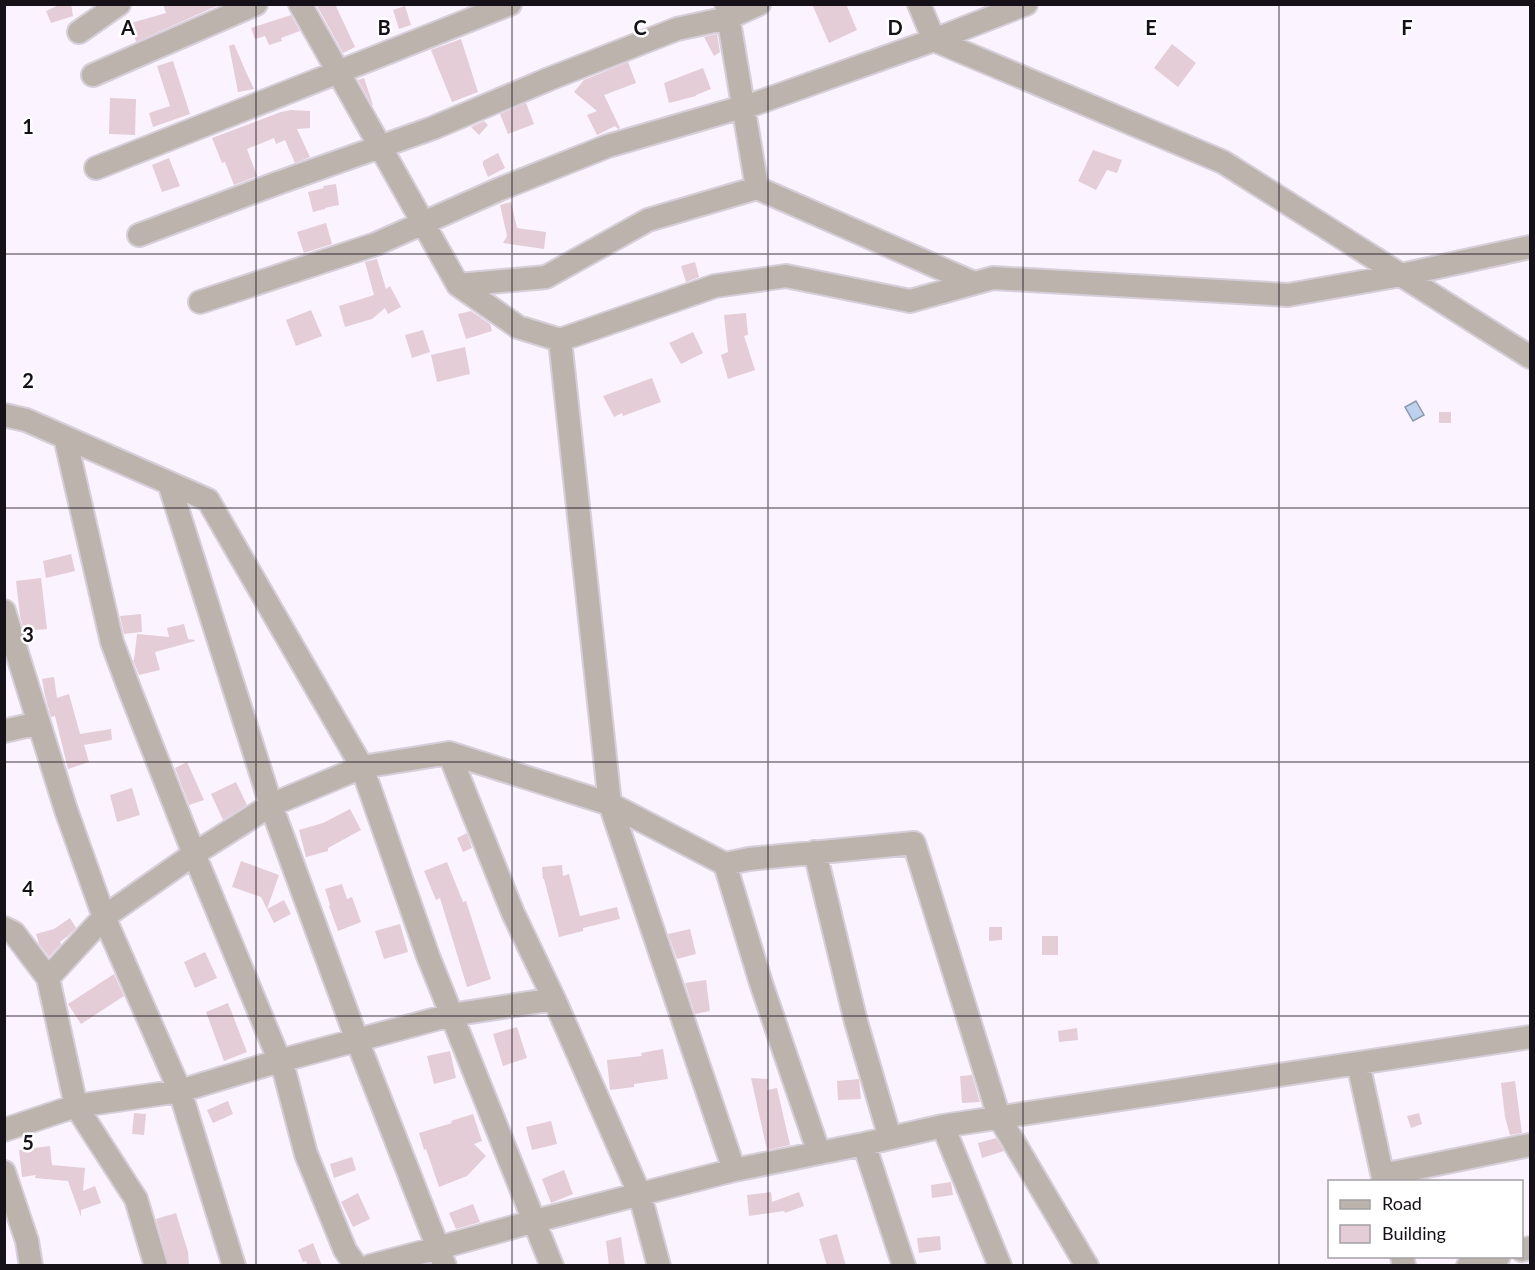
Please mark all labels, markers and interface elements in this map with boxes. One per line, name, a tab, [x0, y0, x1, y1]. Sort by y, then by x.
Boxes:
text: A	[120, 15, 135, 39]
text: B	[377, 15, 391, 39]
text: C	[633, 15, 647, 39]
text: D	[887, 15, 903, 39]
text: E	[1145, 15, 1157, 39]
text: F	[1401, 15, 1413, 39]
text: 1	[22, 114, 34, 138]
text: 2	[22, 368, 34, 392]
text: 3	[22, 622, 34, 646]
text: 4	[22, 876, 34, 900]
text: 5	[22, 1130, 34, 1154]
legend	[1328, 1180, 1523, 1258]
text: Road	[1382, 1192, 1422, 1214]
text: Building	[1382, 1222, 1446, 1244]

